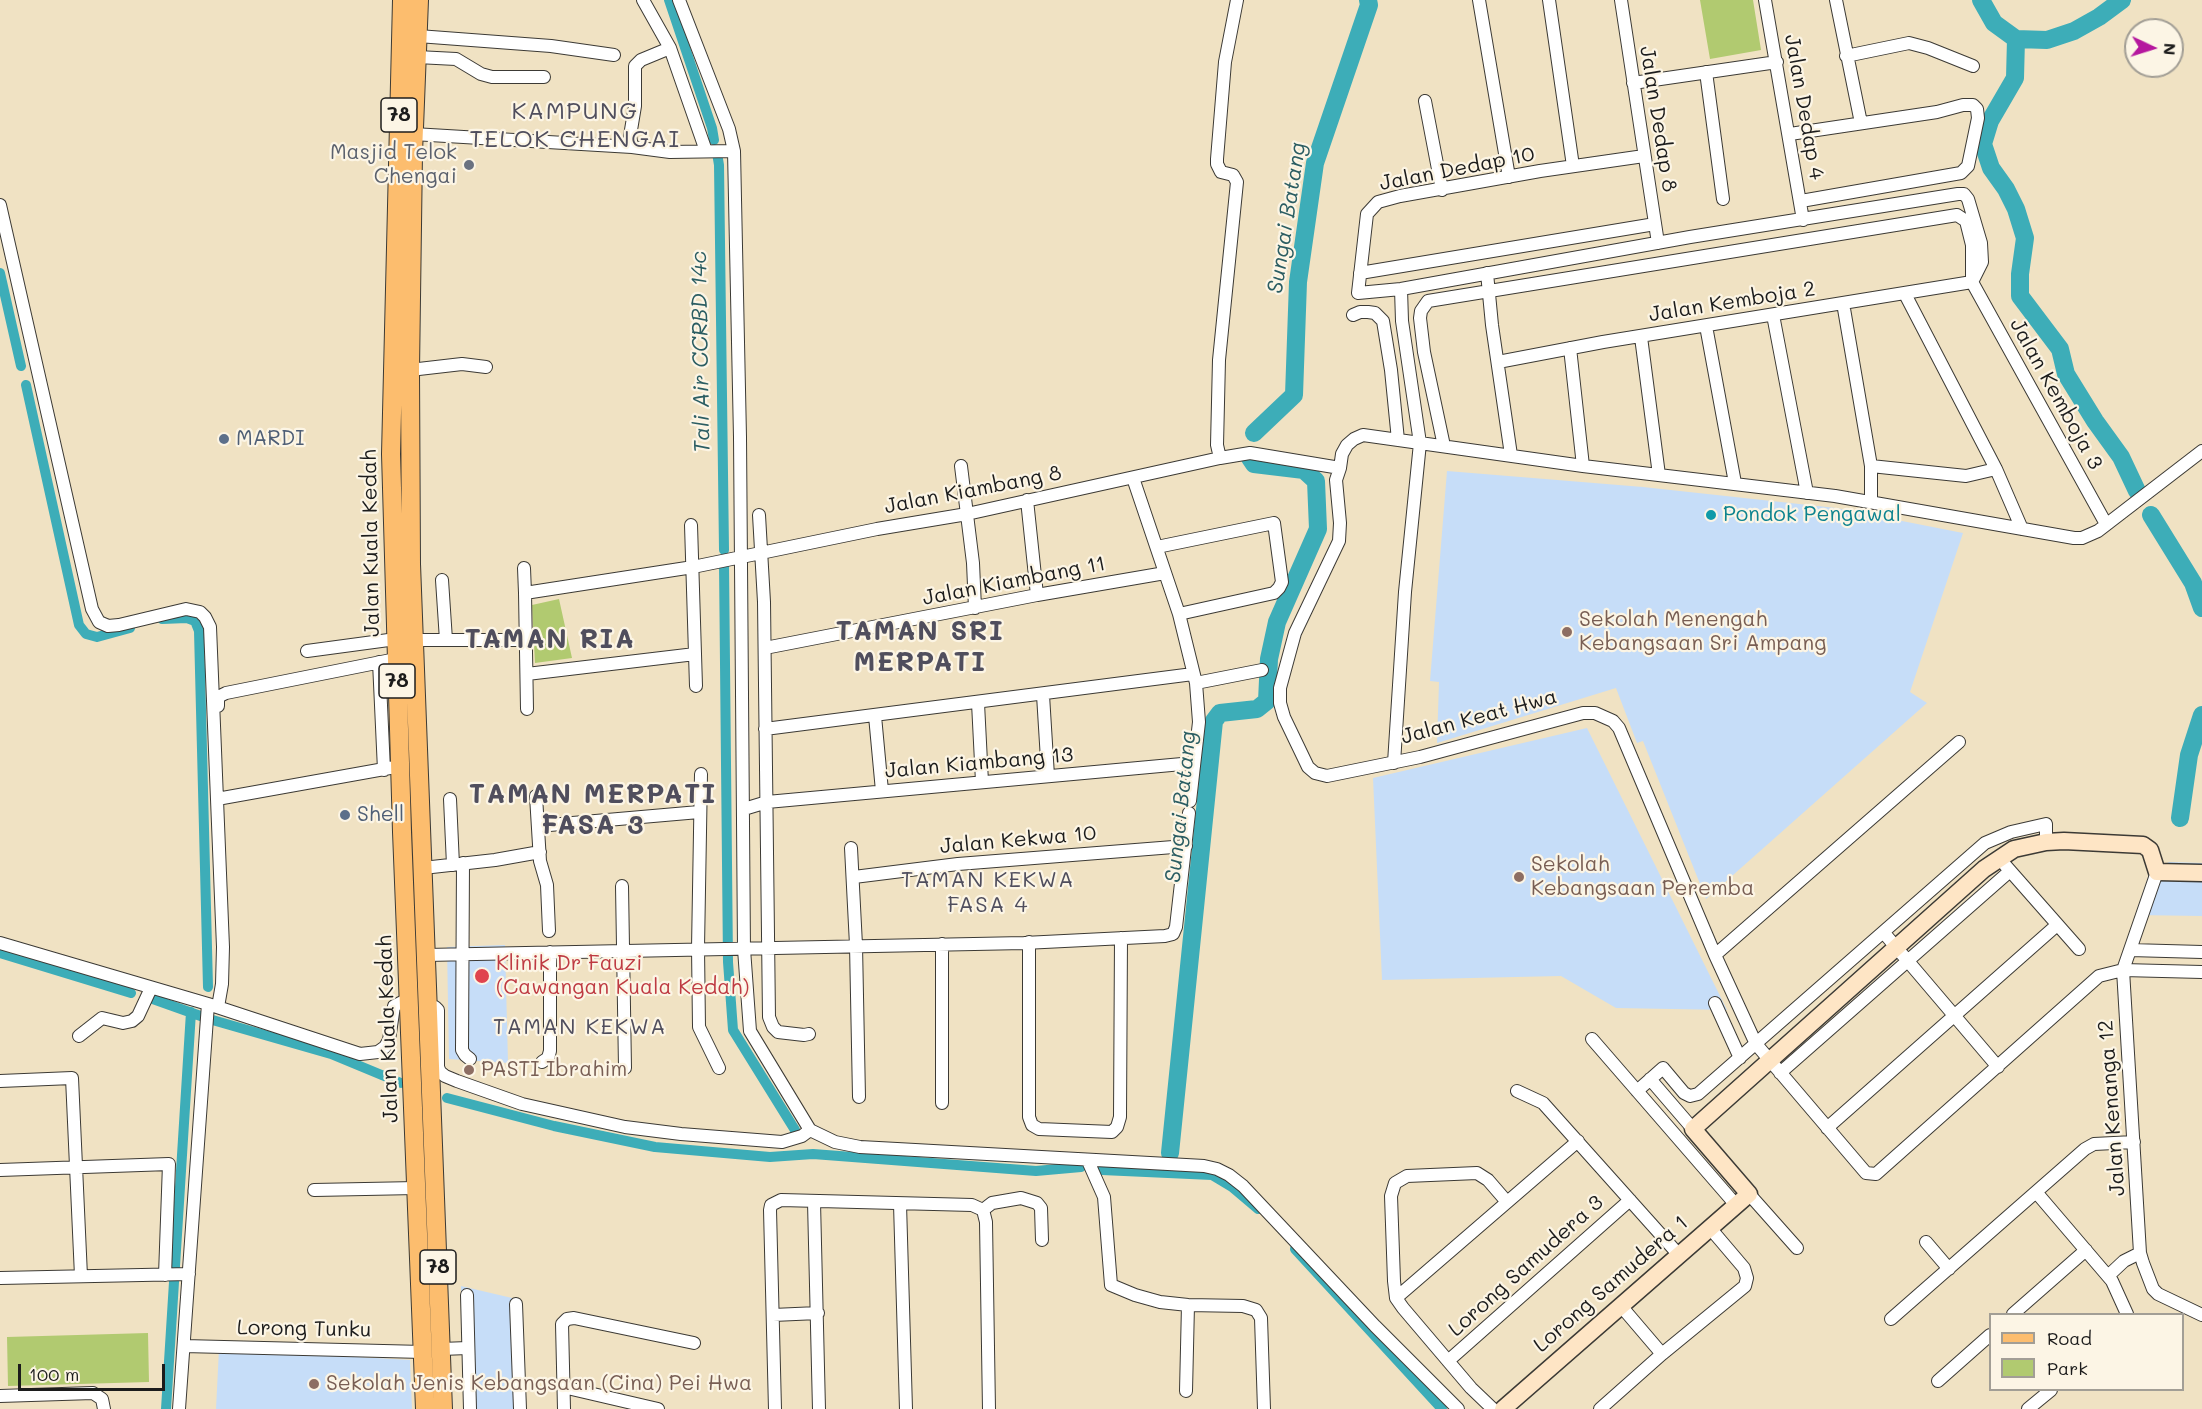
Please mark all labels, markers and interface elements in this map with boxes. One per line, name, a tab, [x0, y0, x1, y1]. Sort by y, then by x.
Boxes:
north arrow	[2124, 18, 2184, 78]
street label: Jalan Dedap 4	[1779, 32, 1829, 182]
text: N	[2160, 42, 2181, 56]
street label: Jalan Dedap 8	[1634, 44, 1682, 194]
road number: 78	[381, 98, 417, 132]
district label: KAMPUNG TELOK CHENGAI	[469, 98, 681, 154]
place label: Masjid Telok Chengai	[330, 140, 457, 190]
water label: Sungai Batang	[1262, 141, 1312, 295]
street label: Jalan Dedap 10	[1377, 142, 1537, 196]
marker: Masjid Telok Chengai	[462, 158, 476, 172]
water label: Tali Air CCRBD 14c	[686, 251, 716, 453]
street label: Jalan Kemboja 2	[1647, 276, 1817, 328]
street label: Jalan Kemboja 3	[2004, 314, 2108, 474]
place label: MARDI	[236, 426, 304, 452]
marker: MARDI	[217, 432, 231, 446]
street label: Jalan Kuala Kedah	[357, 449, 385, 637]
street label: Jalan Kiambang 8	[882, 460, 1064, 520]
place label: Pondok Pengawal	[1723, 502, 1901, 528]
marker: Pondok Pengawal	[1704, 508, 1718, 522]
street label: Jalan Kiambang 11	[920, 551, 1108, 611]
place label: Sekolah Menengah Kebangsaan Sri Ampang	[1579, 607, 1826, 657]
district label: TAMAN SRI MERPATI	[836, 616, 1004, 679]
district label: TAMAN RIA	[465, 624, 635, 656]
marker: Sekolah Menengah Kebangsaan Sri Ampang	[1560, 625, 1574, 639]
road number: 78	[379, 664, 415, 698]
street label: Jalan Keat Hwa	[1398, 684, 1560, 750]
water label: Sungai Batang	[1160, 730, 1202, 884]
street label: Jalan Kiambang 13	[884, 742, 1074, 784]
district label: TAMAN MERPATI FASA 3	[469, 779, 717, 842]
place label: Shell	[357, 802, 404, 828]
marker: Shell	[338, 808, 352, 822]
street label: Jalan Kekwa 10	[939, 821, 1097, 859]
place label: Sekolah Kebangsaan Peremba	[1531, 852, 1754, 902]
district label: TAMAN KEKWA FASA 4	[901, 867, 1075, 918]
marker: Sekolah Kebangsaan Peremba	[1512, 870, 1526, 884]
street label: Jalan Kuala Kedah	[372, 935, 404, 1123]
place label: Klinik Dr Fauzi (Cawangan Kuala Kedah)	[496, 951, 749, 1001]
marker: Klinik Dr Fauzi (Cawangan Kuala Kedah)	[473, 967, 491, 985]
district label: TAMAN KEKWA	[493, 1014, 667, 1040]
street label: Jalan Kenanga 12	[2093, 1019, 2131, 1197]
place label: PASTI Ibrahim	[481, 1057, 627, 1083]
marker: PASTI Ibrahim	[462, 1063, 476, 1077]
street label: Lorong Samudera 3	[1444, 1190, 1608, 1342]
street label: Lorong Samudera 1	[1529, 1210, 1693, 1358]
road number: 78	[420, 1250, 456, 1284]
legend	[1989, 1313, 2184, 1391]
street label: Lorong Tunku	[237, 1315, 371, 1343]
text: Road	[2047, 1326, 2092, 1350]
scale bar	[21, 1352, 168, 1390]
text: Park	[2047, 1356, 2088, 1380]
text: 100 m	[29, 1362, 79, 1386]
place label: Sekolah Jenis Kebangsaan (Cina) Pei Hwa	[326, 1371, 752, 1397]
marker: Sekolah Jenis Kebangsaan (Cina) Pei Hwa	[307, 1377, 321, 1391]

